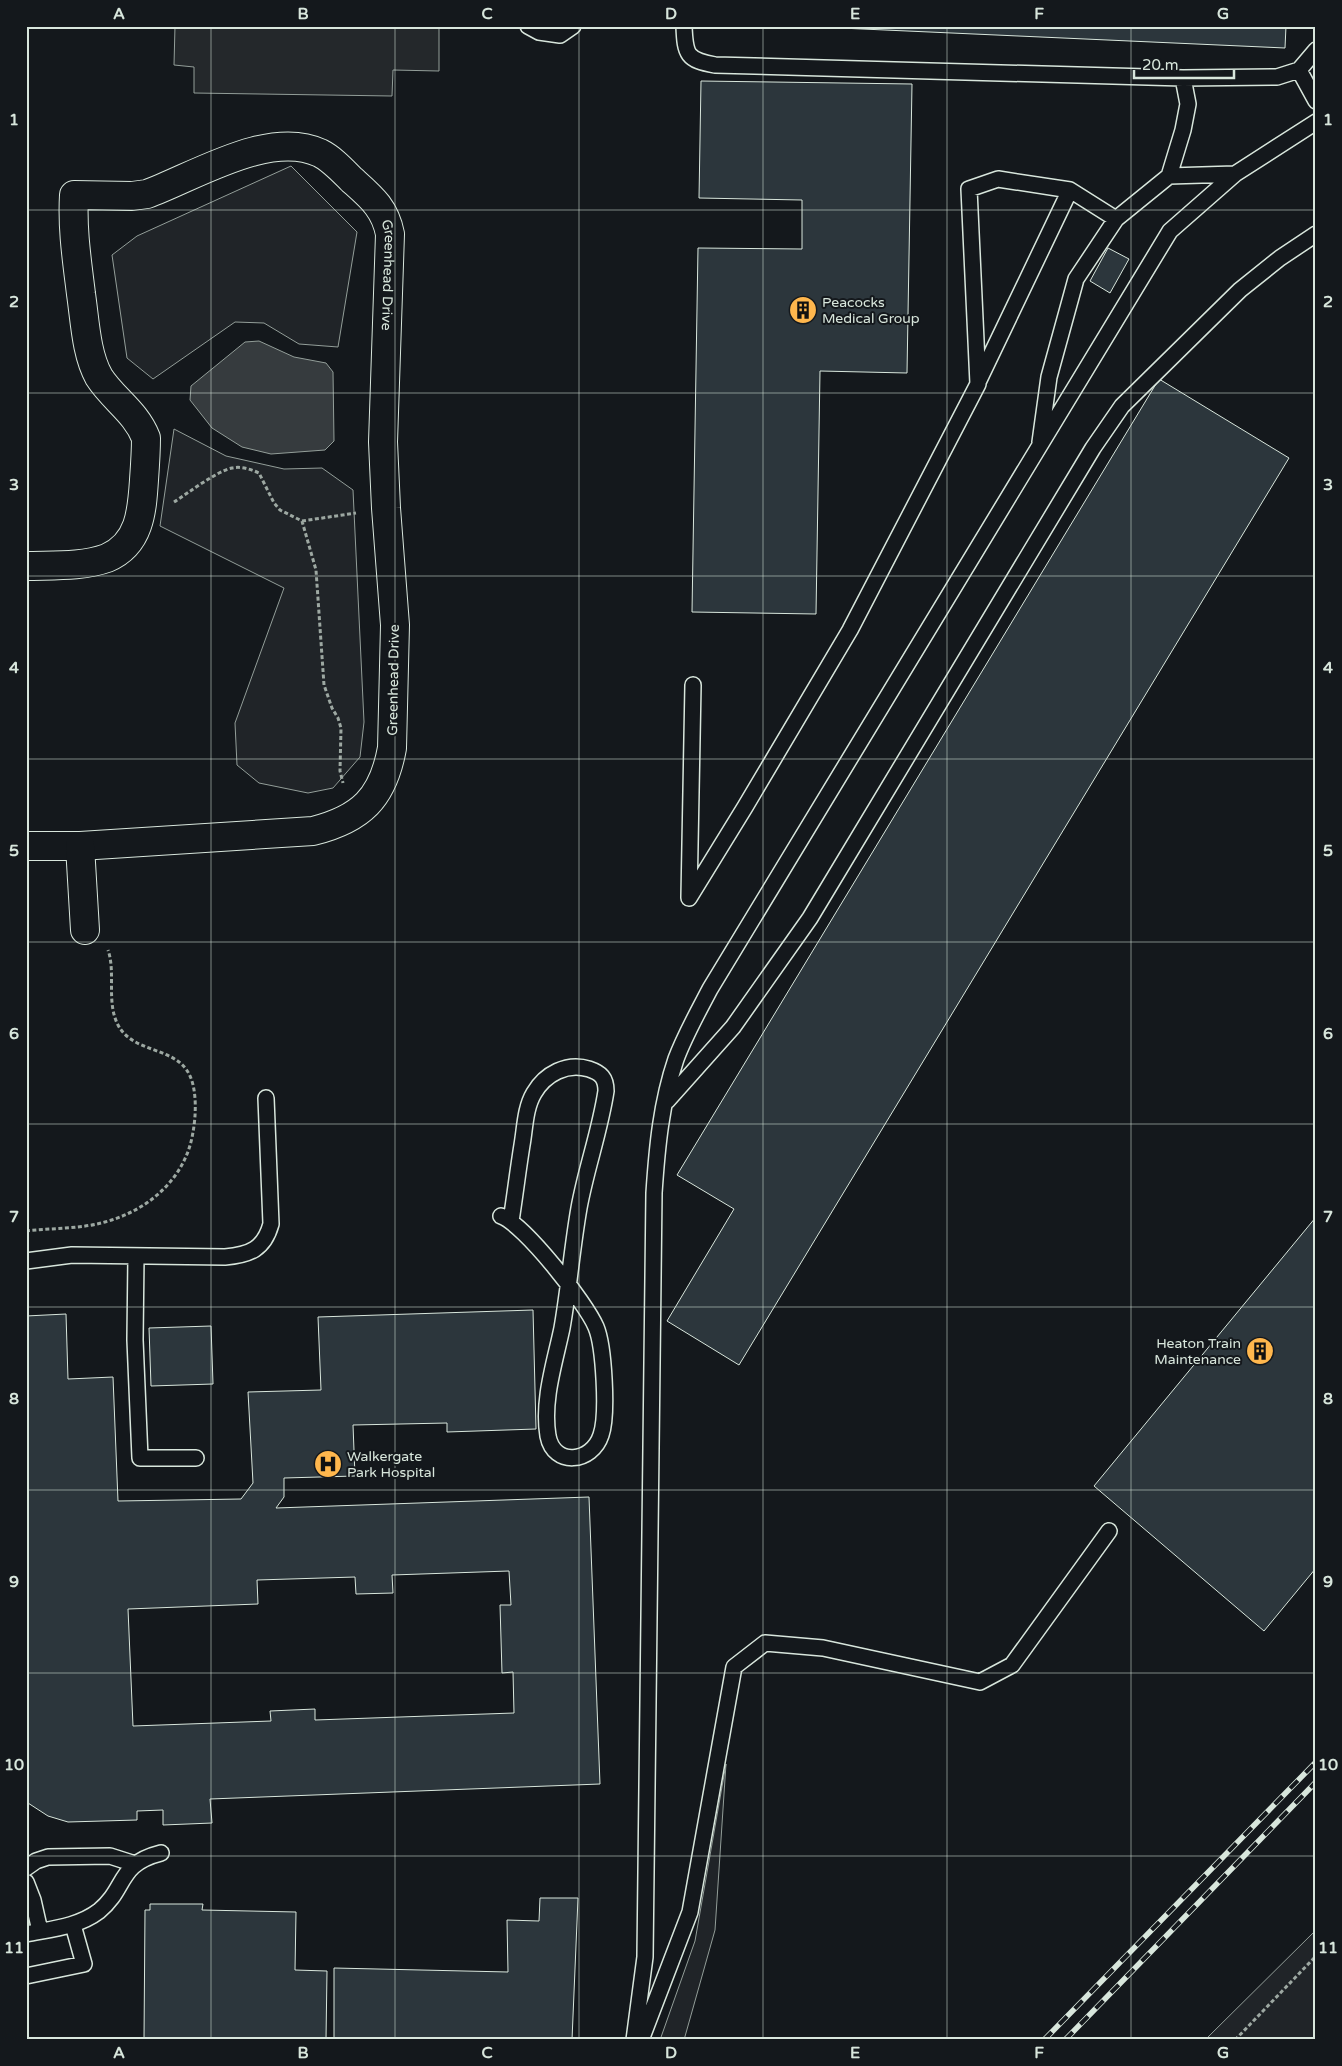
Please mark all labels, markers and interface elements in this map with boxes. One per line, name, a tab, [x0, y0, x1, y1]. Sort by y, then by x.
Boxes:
text: A	[113, 4, 125, 24]
text: B	[297, 4, 309, 24]
text: C	[481, 4, 493, 24]
text: D	[665, 4, 677, 24]
text: E	[850, 4, 860, 24]
text: F	[1034, 4, 1044, 24]
text: G	[1217, 4, 1229, 24]
scale bar	[1134, 48, 1234, 80]
text: 20 m	[1142, 56, 1179, 74]
text: 1	[9, 110, 19, 130]
text: 1	[1323, 110, 1333, 130]
street label: Greenhead Drive	[377, 217, 398, 331]
text: 2	[9, 292, 19, 312]
text: 2	[1323, 292, 1333, 312]
place label: Peacocks Medical Group	[822, 294, 920, 327]
building icon: Peacocks Medical Group	[788, 295, 818, 325]
text: 3	[9, 475, 19, 495]
text: 3	[1323, 475, 1333, 495]
street label: Greenhead Drive	[384, 624, 403, 736]
text: 4	[9, 658, 19, 678]
text: 4	[1323, 658, 1333, 678]
text: 5	[9, 841, 19, 861]
text: 5	[1323, 841, 1333, 861]
text: 6	[9, 1024, 19, 1044]
text: 6	[1323, 1024, 1333, 1044]
text: 7	[9, 1207, 19, 1227]
text: 7	[1323, 1207, 1333, 1227]
place label: Heaton Train Maintenance	[1154, 1335, 1241, 1368]
building icon: Heaton Train Maintenance	[1245, 1336, 1275, 1366]
text: 8	[9, 1389, 19, 1409]
text: 8	[1323, 1389, 1333, 1409]
place label: Walkergate Park Hospital	[347, 1448, 435, 1481]
hospital icon: Walkergate Park Hospital	[313, 1449, 343, 1479]
text: 9	[9, 1572, 19, 1592]
text: 9	[1323, 1572, 1333, 1592]
text: 10	[4, 1755, 24, 1775]
text: 10	[1318, 1755, 1338, 1775]
text: 11	[4, 1938, 24, 1958]
text: 11	[1318, 1938, 1338, 1958]
text: A	[113, 2043, 125, 2063]
text: B	[297, 2043, 309, 2063]
text: C	[481, 2043, 493, 2063]
text: D	[665, 2043, 677, 2063]
text: E	[850, 2043, 860, 2063]
text: F	[1034, 2043, 1044, 2063]
text: G	[1217, 2043, 1229, 2063]

